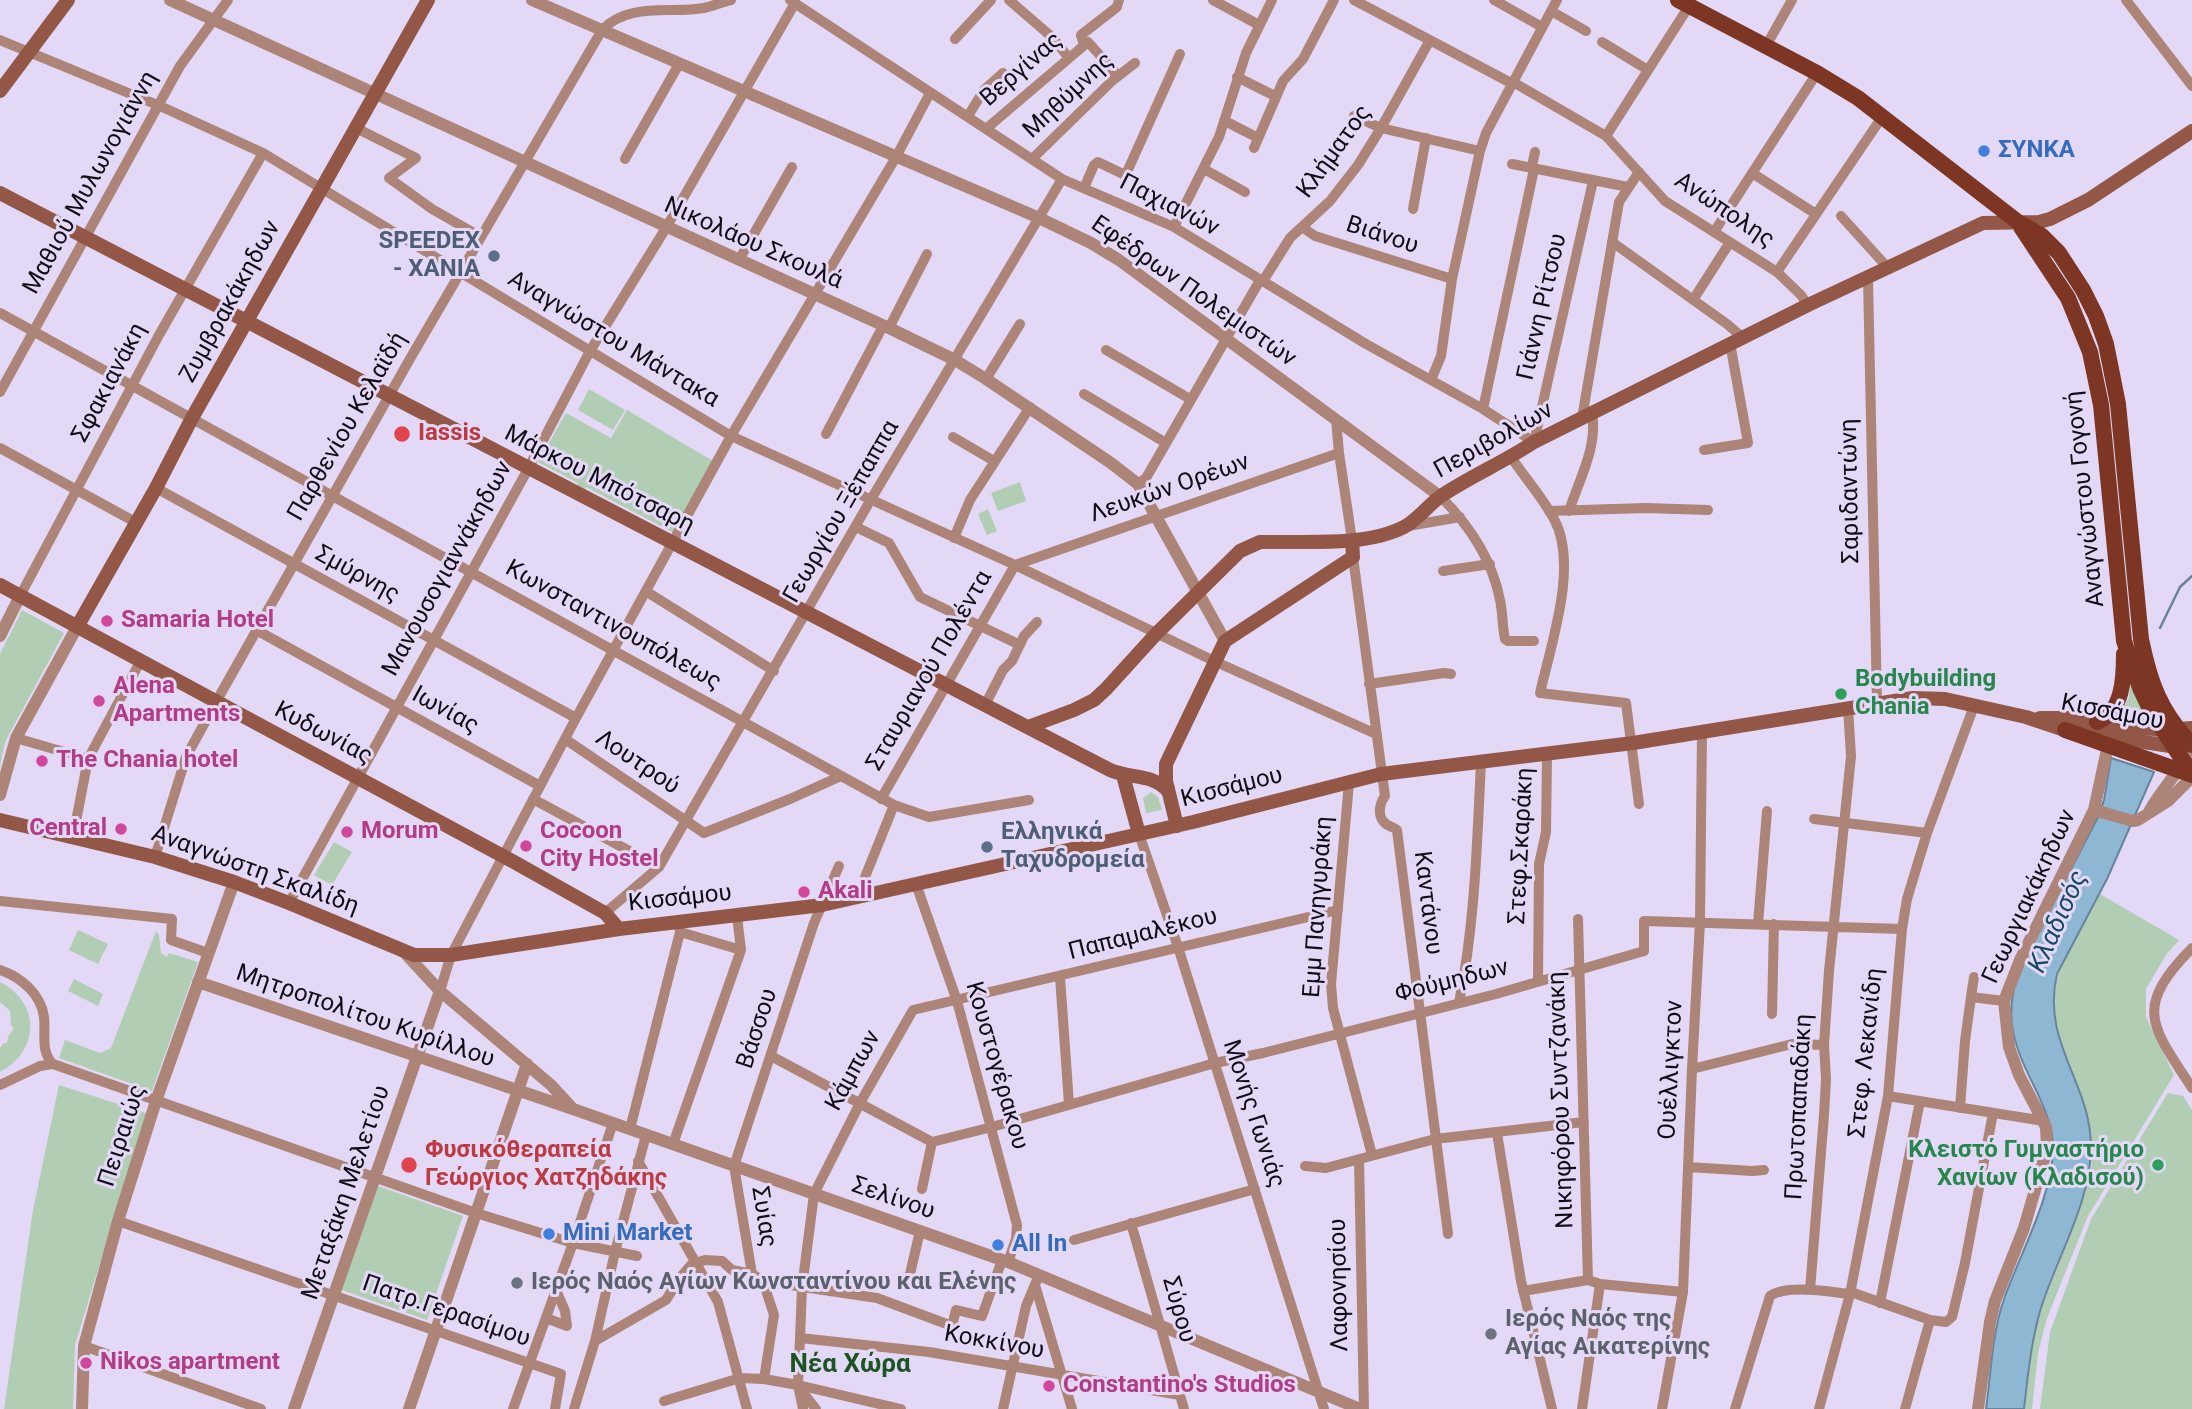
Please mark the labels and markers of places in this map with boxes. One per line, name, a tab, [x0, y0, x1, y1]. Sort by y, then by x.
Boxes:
place label: ΣΥΝΚΑ	[1998, 137, 2075, 165]
marker: ΣΥΝΚΑ	[1976, 143, 1992, 159]
place label: SPEEDEX - ΧΑΝΙΑ	[378, 228, 480, 284]
marker: SPEEDEX - ΧΑΝΙΑ	[486, 248, 502, 264]
place label: Iassis	[418, 420, 481, 448]
marker: Iassis	[392, 424, 412, 444]
place label: Samaria Hotel	[121, 607, 274, 635]
marker: Samaria Hotel	[99, 613, 115, 629]
place label: Bodybuilding Chania	[1855, 666, 1996, 722]
place label: Alena Apartments	[113, 673, 240, 729]
marker: Bodybuilding Chania	[1833, 686, 1849, 702]
marker: Alena Apartments	[91, 693, 107, 709]
place label: The Chania hotel	[56, 747, 238, 775]
marker: The Chania hotel	[34, 753, 50, 769]
place label: Central	[29, 815, 107, 843]
place label: Morum	[361, 818, 439, 846]
place label: Cocoon City Hostel	[540, 818, 658, 874]
place label: Ελληνικά Ταχυδρομεία	[1001, 819, 1145, 875]
marker: Central	[113, 821, 129, 837]
marker: Morum	[339, 824, 355, 840]
marker: Cocoon City Hostel	[518, 838, 534, 854]
marker: Ελληνικά Ταχυδρομεία	[979, 839, 995, 855]
place label: Akali	[818, 878, 872, 906]
marker: Akali	[796, 884, 812, 900]
place label: Φυσικόθεραπεία Γεώργιος Χατζηδάκης	[425, 1137, 667, 1193]
place label: Κλειστό Γυμναστήριο Χανίων (Κλαδισού)	[1908, 1137, 2144, 1193]
marker: Φυσικόθεραπεία Γεώργιος Χατζηδάκης	[399, 1155, 419, 1175]
marker: Κλειστό Γυμναστήριο Χανίων (Κλαδισού)	[2150, 1157, 2166, 1173]
place label: Mini Market	[563, 1220, 692, 1248]
marker: Mini Market	[541, 1226, 557, 1242]
place label: All In	[1012, 1231, 1067, 1259]
marker: All In	[990, 1237, 1006, 1253]
place label: Ιερός Ναός Αγίων Κωνσταντίνου και Ελένης	[531, 1269, 1016, 1297]
marker: Ιερός Ναός Αγίων Κωνσταντίνου και Ελένης	[509, 1275, 525, 1291]
place label: Ιερός Ναός της Αγίας Αικατερίνης	[1505, 1306, 1710, 1362]
marker: Ιερός Ναός της Αγίας Αικατερίνης	[1483, 1326, 1499, 1342]
place label: Nikos apartment	[100, 1349, 280, 1377]
marker: Nikos apartment	[78, 1355, 94, 1371]
place label: Constantino's Studios	[1063, 1372, 1296, 1400]
marker: Constantino's Studios	[1041, 1378, 1057, 1394]

